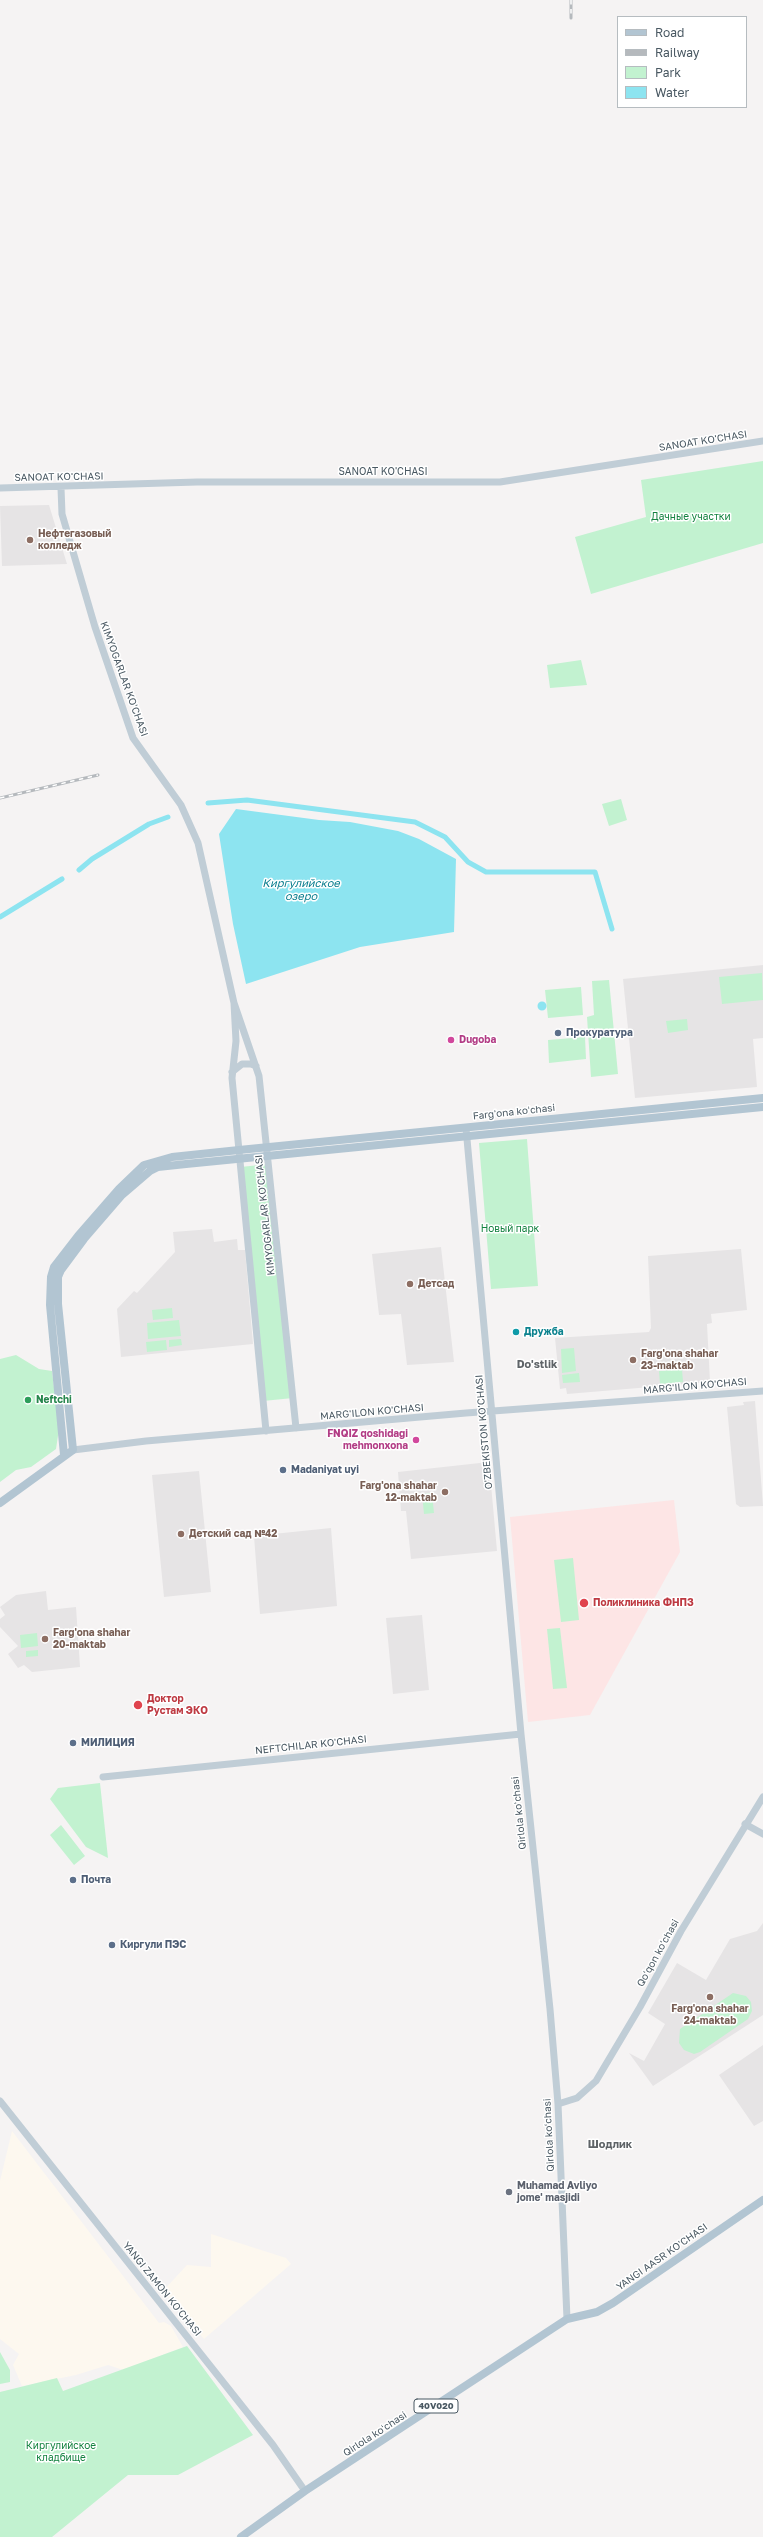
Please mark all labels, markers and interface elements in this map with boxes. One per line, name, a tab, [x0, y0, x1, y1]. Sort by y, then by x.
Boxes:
legend	[617, 16, 747, 108]
text: Road	[655, 25, 684, 40]
text: Railway	[655, 45, 700, 60]
text: Park	[655, 65, 681, 80]
text: Water	[655, 85, 689, 100]
street label: SANOAT KO'CHASI	[658, 428, 748, 454]
street label: SANOAT KO'CHASI	[338, 466, 428, 478]
street label: SANOAT KO'CHASI	[14, 470, 104, 484]
park label: Дачные участки	[651, 511, 731, 523]
place label: Нефтегазовый колледж	[38, 528, 111, 552]
marker: Нефтегазовый колледж	[25, 535, 35, 545]
street label: KIMYOGARLAR KO'CHASI	[98, 620, 150, 738]
water label: Киргулийское озеро	[262, 877, 340, 903]
place label: Прокуратура	[566, 1027, 633, 1039]
marker: Прокуратура	[553, 1028, 563, 1038]
place label: Dugoba	[459, 1034, 496, 1046]
marker: Dugoba	[446, 1035, 456, 1045]
street label: Fargʻona koʻchasi	[472, 1102, 556, 1122]
street label: KIMYOGARLAR KO'CHASI	[253, 1154, 277, 1276]
park label: Новый парк	[481, 1223, 539, 1235]
place label: Детсад	[418, 1278, 454, 1290]
marker: Детсад	[405, 1279, 415, 1289]
place label: Дружба	[524, 1326, 563, 1338]
marker: Дружба	[511, 1327, 521, 1337]
place label: Farg'ona shahar 23-maktab	[641, 1348, 718, 1372]
marker: Farg'ona shahar 23-maktab	[628, 1355, 638, 1365]
district label: Do'stlik	[517, 1358, 557, 1372]
street label: O'ZBEKISTON KO'CHASI	[473, 1374, 495, 1490]
street label: MARG'ILON KO'CHASI	[643, 1375, 747, 1397]
place label: Neftchi	[36, 1394, 72, 1406]
marker: Neftchi	[23, 1395, 33, 1405]
street label: MARG'ILON KO'CHASI	[320, 1401, 424, 1423]
place label: FNQIZ qoshidagi mehmonxona	[327, 1428, 408, 1452]
marker: FNQIZ qoshidagi mehmonxona	[411, 1435, 421, 1445]
place label: Madaniyat uyi	[291, 1464, 359, 1476]
marker: Madaniyat uyi	[278, 1465, 288, 1475]
place label: Farg'ona shahar 12-maktab	[360, 1480, 437, 1504]
marker: Farg'ona shahar 12-maktab	[440, 1487, 450, 1497]
place label: Детский сад №42	[189, 1528, 277, 1540]
marker: Детский сад №42	[176, 1529, 186, 1539]
marker: Поликлиника ФНПЗ	[578, 1597, 590, 1609]
place label: Поликлиника ФНПЗ	[593, 1597, 694, 1609]
place label: Farg'ona shahar 20-maktab	[53, 1627, 130, 1650]
marker: Farg'ona shahar 20-maktab	[40, 1634, 50, 1644]
place label: Доктор Рустам ЭКО	[147, 1693, 208, 1716]
marker: Доктор Рустам ЭКО	[132, 1699, 144, 1711]
street label: NEFTCHILAR KO'CHASI	[255, 1733, 367, 1757]
place label: МИЛИЦИЯ	[81, 1737, 135, 1749]
marker: МИЛИЦИЯ	[68, 1738, 78, 1748]
street label: Qirlola koʻchasi	[509, 1776, 529, 1850]
place label: Почта	[81, 1874, 111, 1886]
marker: Почта	[68, 1875, 78, 1885]
street label: Qoʻqon koʻchasi	[634, 1917, 682, 1989]
place label: Киргули ПЭС	[120, 1939, 186, 1951]
marker: Киргули ПЭС	[107, 1940, 117, 1950]
marker: Farg'ona shahar 24-maktab	[705, 1992, 715, 2002]
place label: Farg'ona shahar 24-maktab	[671, 2003, 749, 2026]
street label: Qirlola koʻchasi	[541, 2098, 557, 2172]
district label: Шодлик	[588, 2138, 632, 2152]
place label: Muhamad Avliyo jome' masjidi	[517, 2180, 597, 2204]
marker: Muhamad Avliyo jome' masjidi	[504, 2187, 514, 2197]
street label: YANGI AASR KO'CHASI	[614, 2221, 710, 2293]
street label: YANGI ZAMON KO'CHASI	[120, 2239, 204, 2339]
road number: 40V020	[414, 2399, 458, 2413]
street label: Qirlola koʻchasi	[341, 2409, 409, 2459]
park label: Киргулийское кладбище	[26, 2440, 96, 2464]

